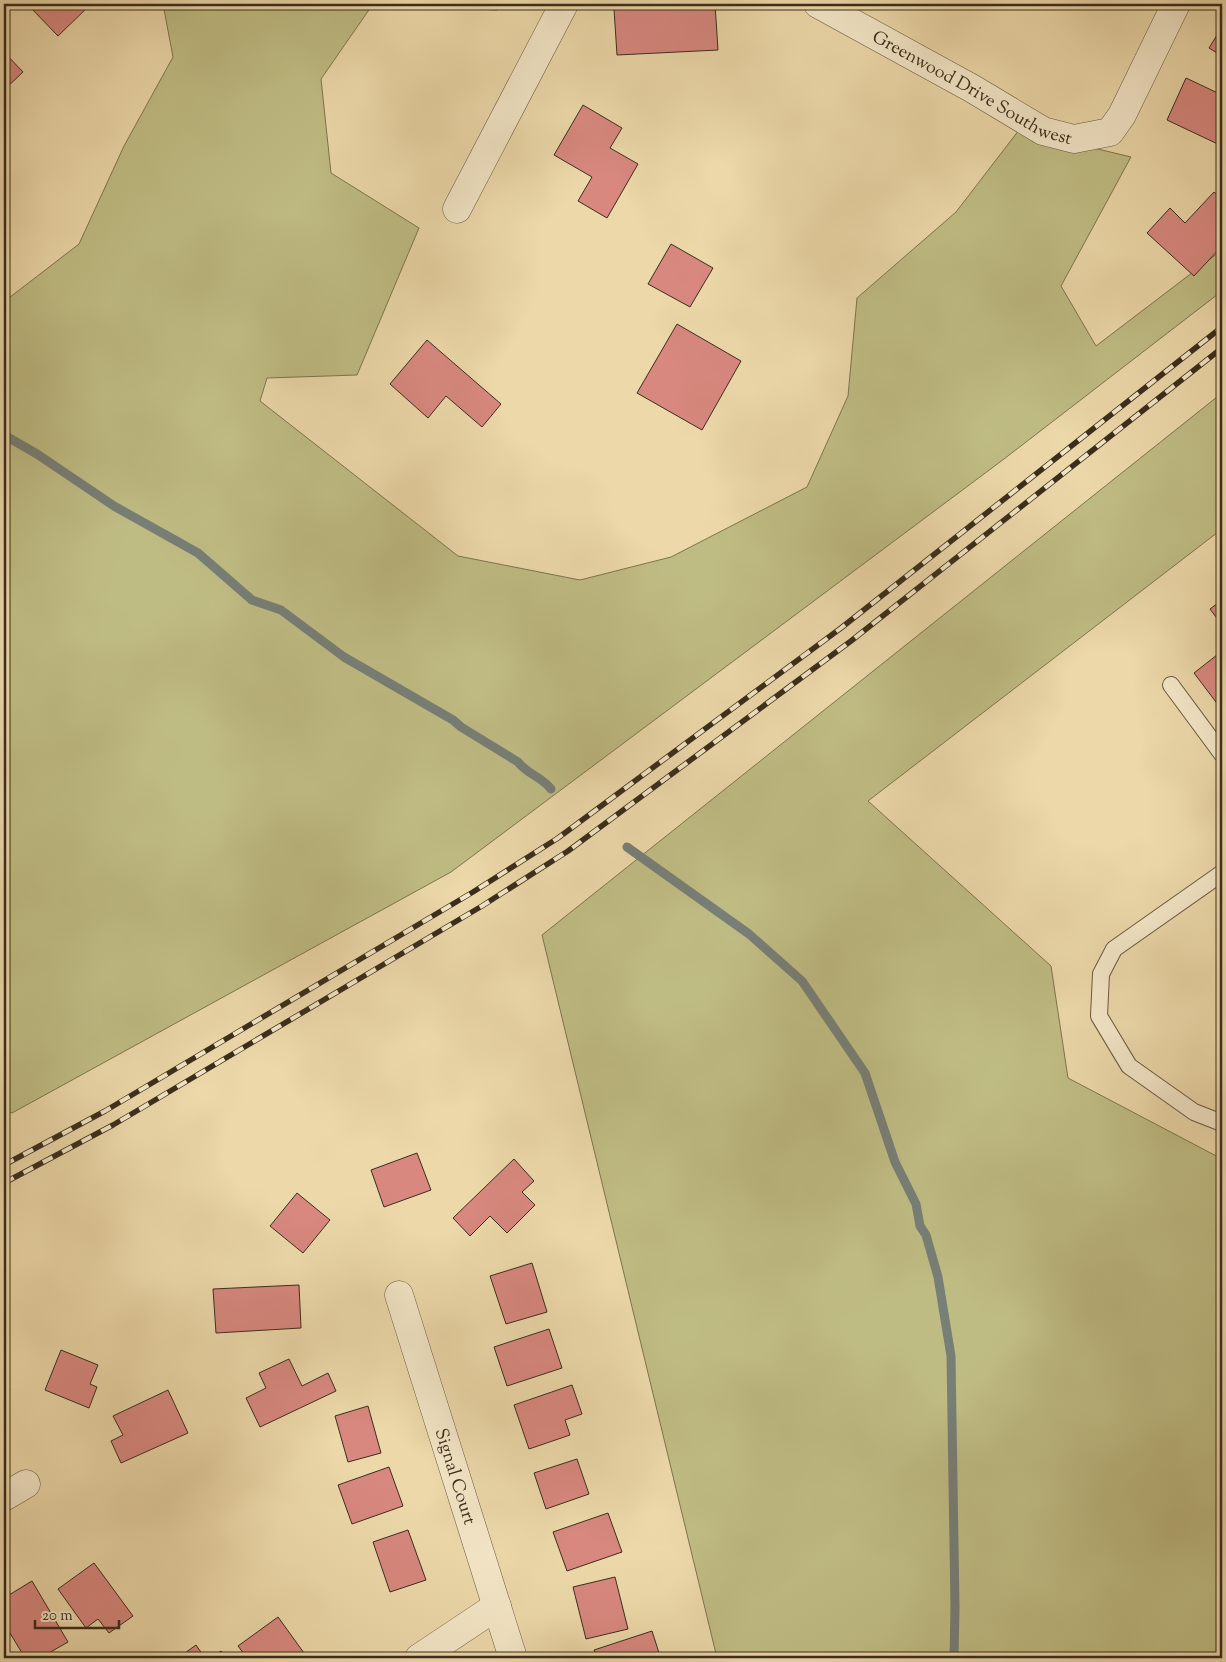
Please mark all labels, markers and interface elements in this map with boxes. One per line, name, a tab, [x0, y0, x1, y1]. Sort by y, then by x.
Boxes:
street label: Greenwood Drive Southwest	[867, 25, 1075, 153]
street label: Signal Court	[427, 1425, 481, 1528]
scale bar	[35, 1597, 119, 1629]
text: 20 m	[42, 1606, 73, 1627]

